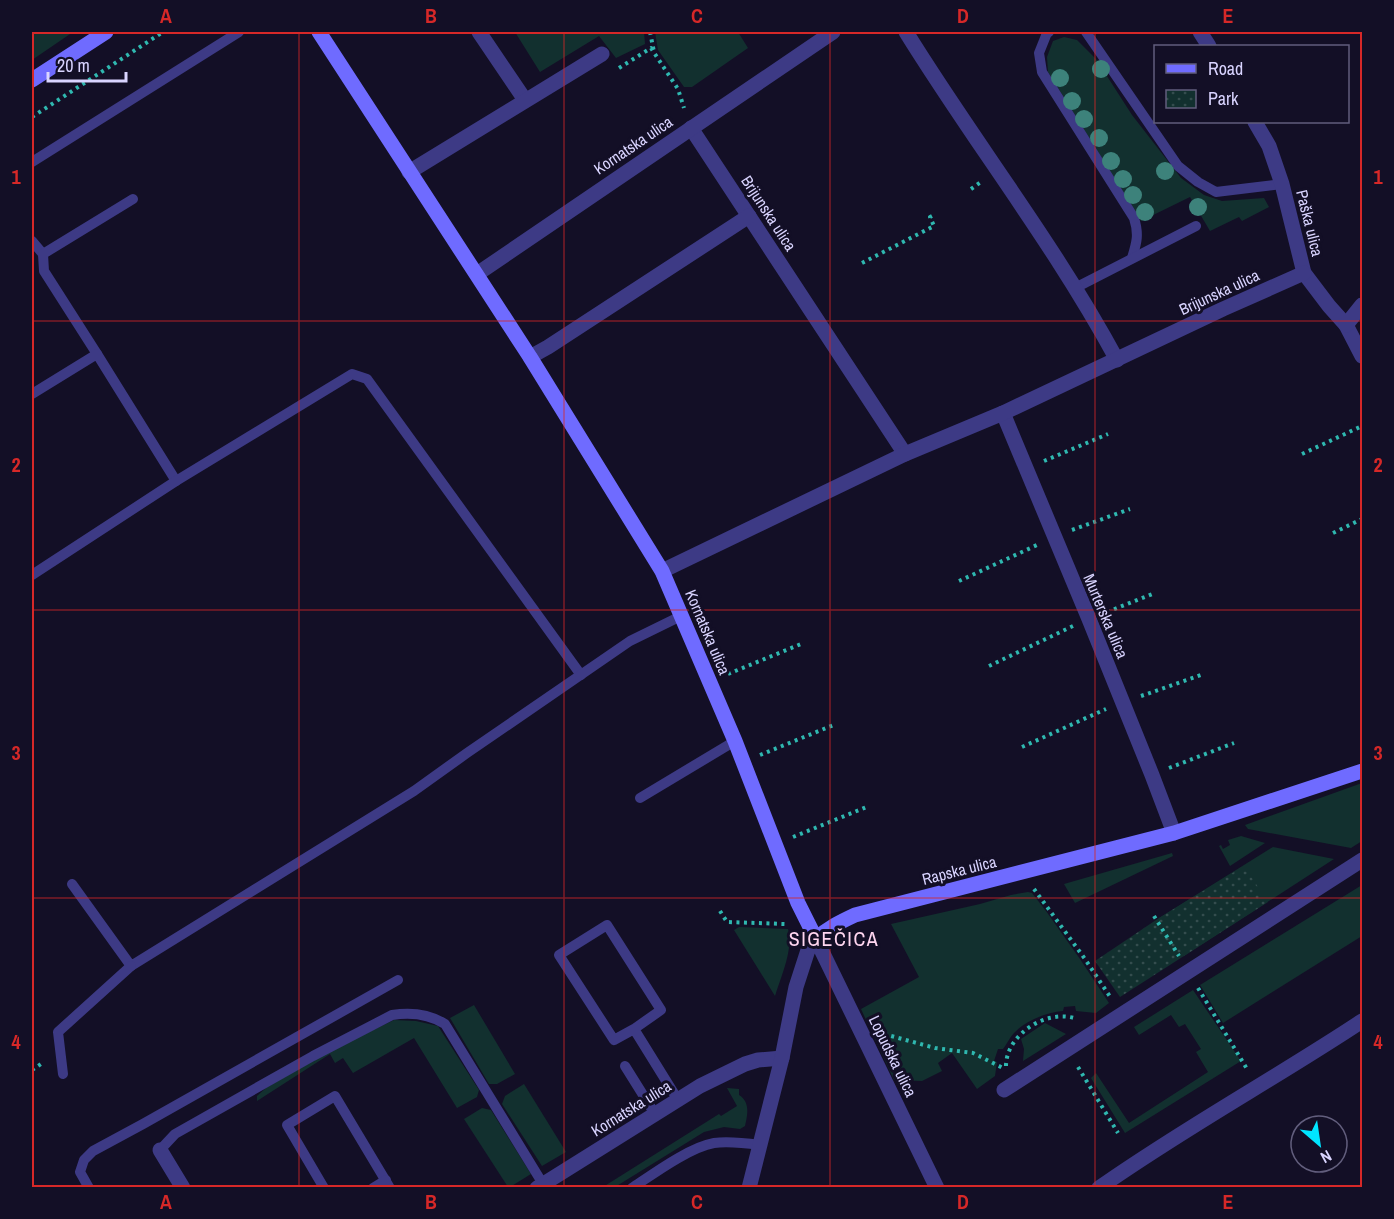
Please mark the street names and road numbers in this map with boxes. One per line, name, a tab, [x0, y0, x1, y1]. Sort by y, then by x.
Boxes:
street label: Kornatska ulica	[589, 110, 677, 179]
street label: Brijunska ulica	[736, 171, 802, 256]
street label: Paška ulica	[1291, 187, 1329, 259]
street label: Brijunska ulica	[1175, 264, 1263, 320]
street label: Murterska ulica	[1078, 570, 1134, 662]
street label: Kornatska ulica	[680, 586, 736, 679]
street label: Rapska ulica	[920, 850, 999, 890]
street label: Lopudska ulica	[864, 1012, 923, 1101]
street label: Kornatska ulica	[587, 1074, 676, 1141]

